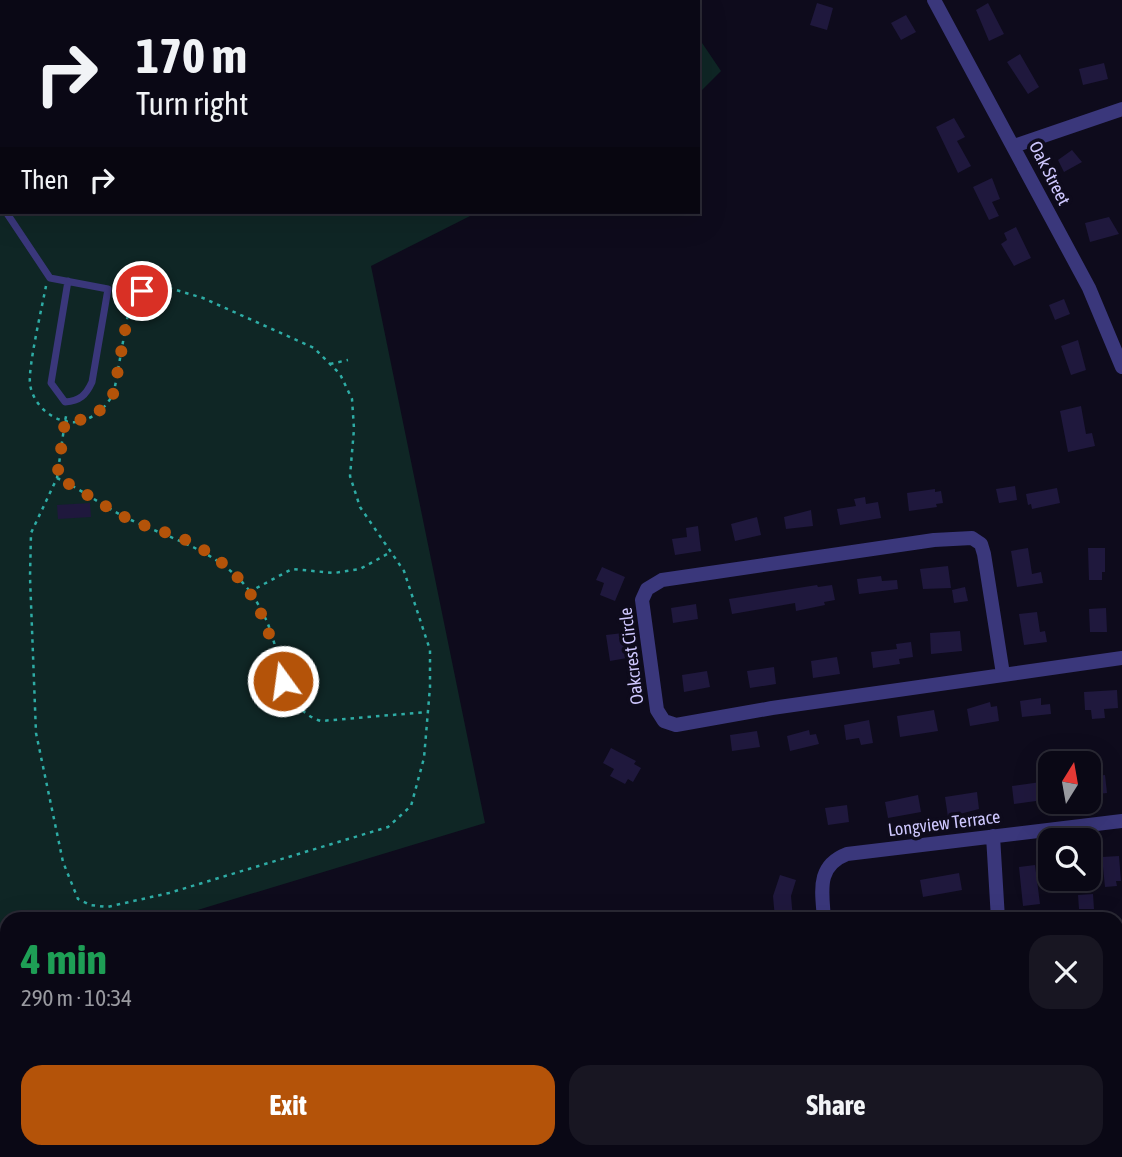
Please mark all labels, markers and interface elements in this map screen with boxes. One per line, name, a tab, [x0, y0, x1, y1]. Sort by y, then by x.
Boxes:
text: 170 m	[136, 27, 247, 83]
icon: right	[21, 28, 112, 119]
text: Turn right	[136, 85, 249, 122]
street label: Oak Street	[1025, 138, 1075, 208]
icon: right	[83, 161, 121, 199]
text: Then	[21, 165, 69, 195]
pin	[112, 261, 172, 321]
icon: arrive	[123, 272, 161, 310]
street label: Oakcrest Circle	[615, 606, 647, 706]
position arrow	[246, 644, 320, 718]
north arrow	[1038, 751, 1101, 814]
map controls	[1038, 751, 1101, 891]
street label: Longview Terrace	[887, 806, 1001, 840]
button: search	[1038, 828, 1101, 891]
text: 4 min	[21, 935, 107, 983]
button: close	[1029, 935, 1103, 1009]
text: 290 m · 10:34	[21, 985, 132, 1011]
button: Exit	[21, 1065, 555, 1145]
button: Share	[569, 1065, 1103, 1145]

